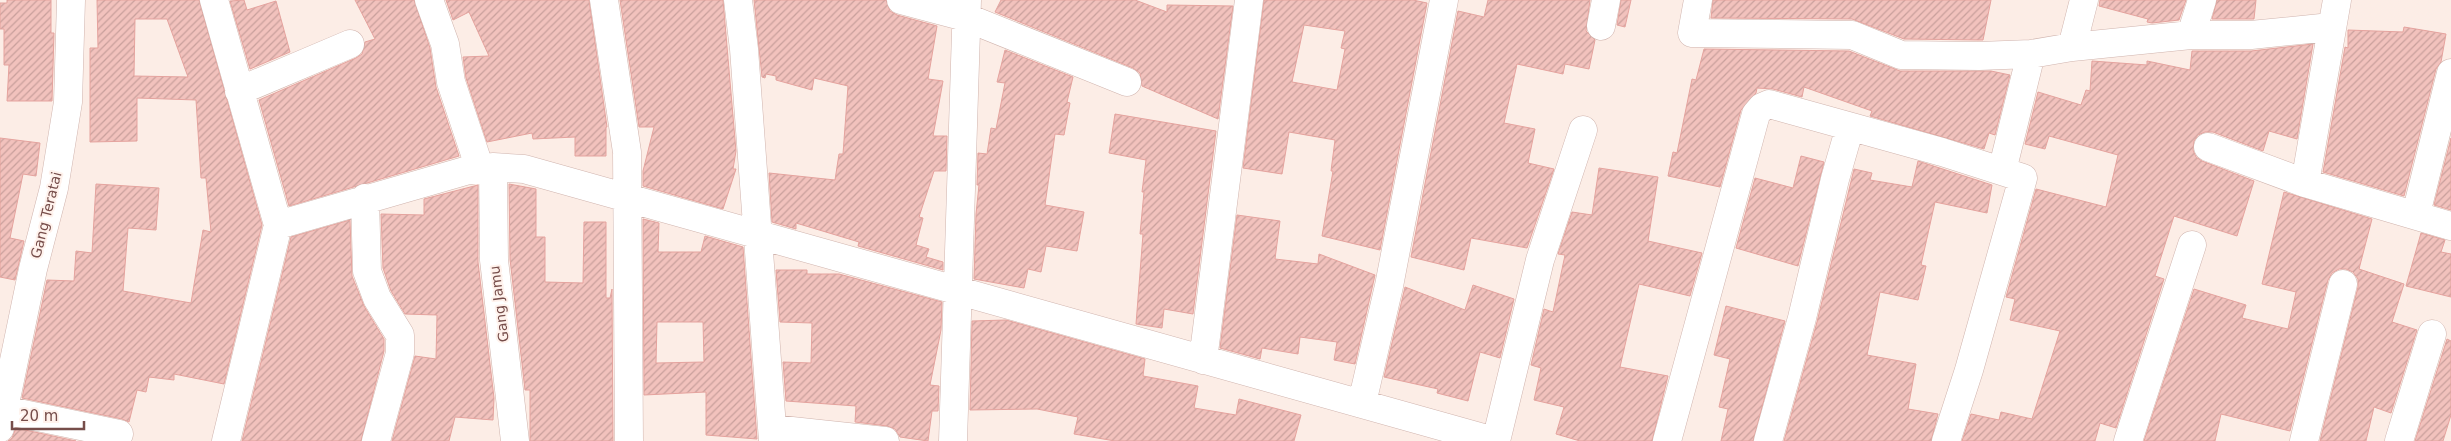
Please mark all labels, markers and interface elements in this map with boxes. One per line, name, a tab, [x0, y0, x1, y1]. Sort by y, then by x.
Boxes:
street label: Gang Teratai	[28, 170, 64, 260]
street label: Gang Jamu	[486, 265, 512, 343]
scale bar	[12, 398, 85, 430]
text: 20 m	[20, 407, 58, 425]

